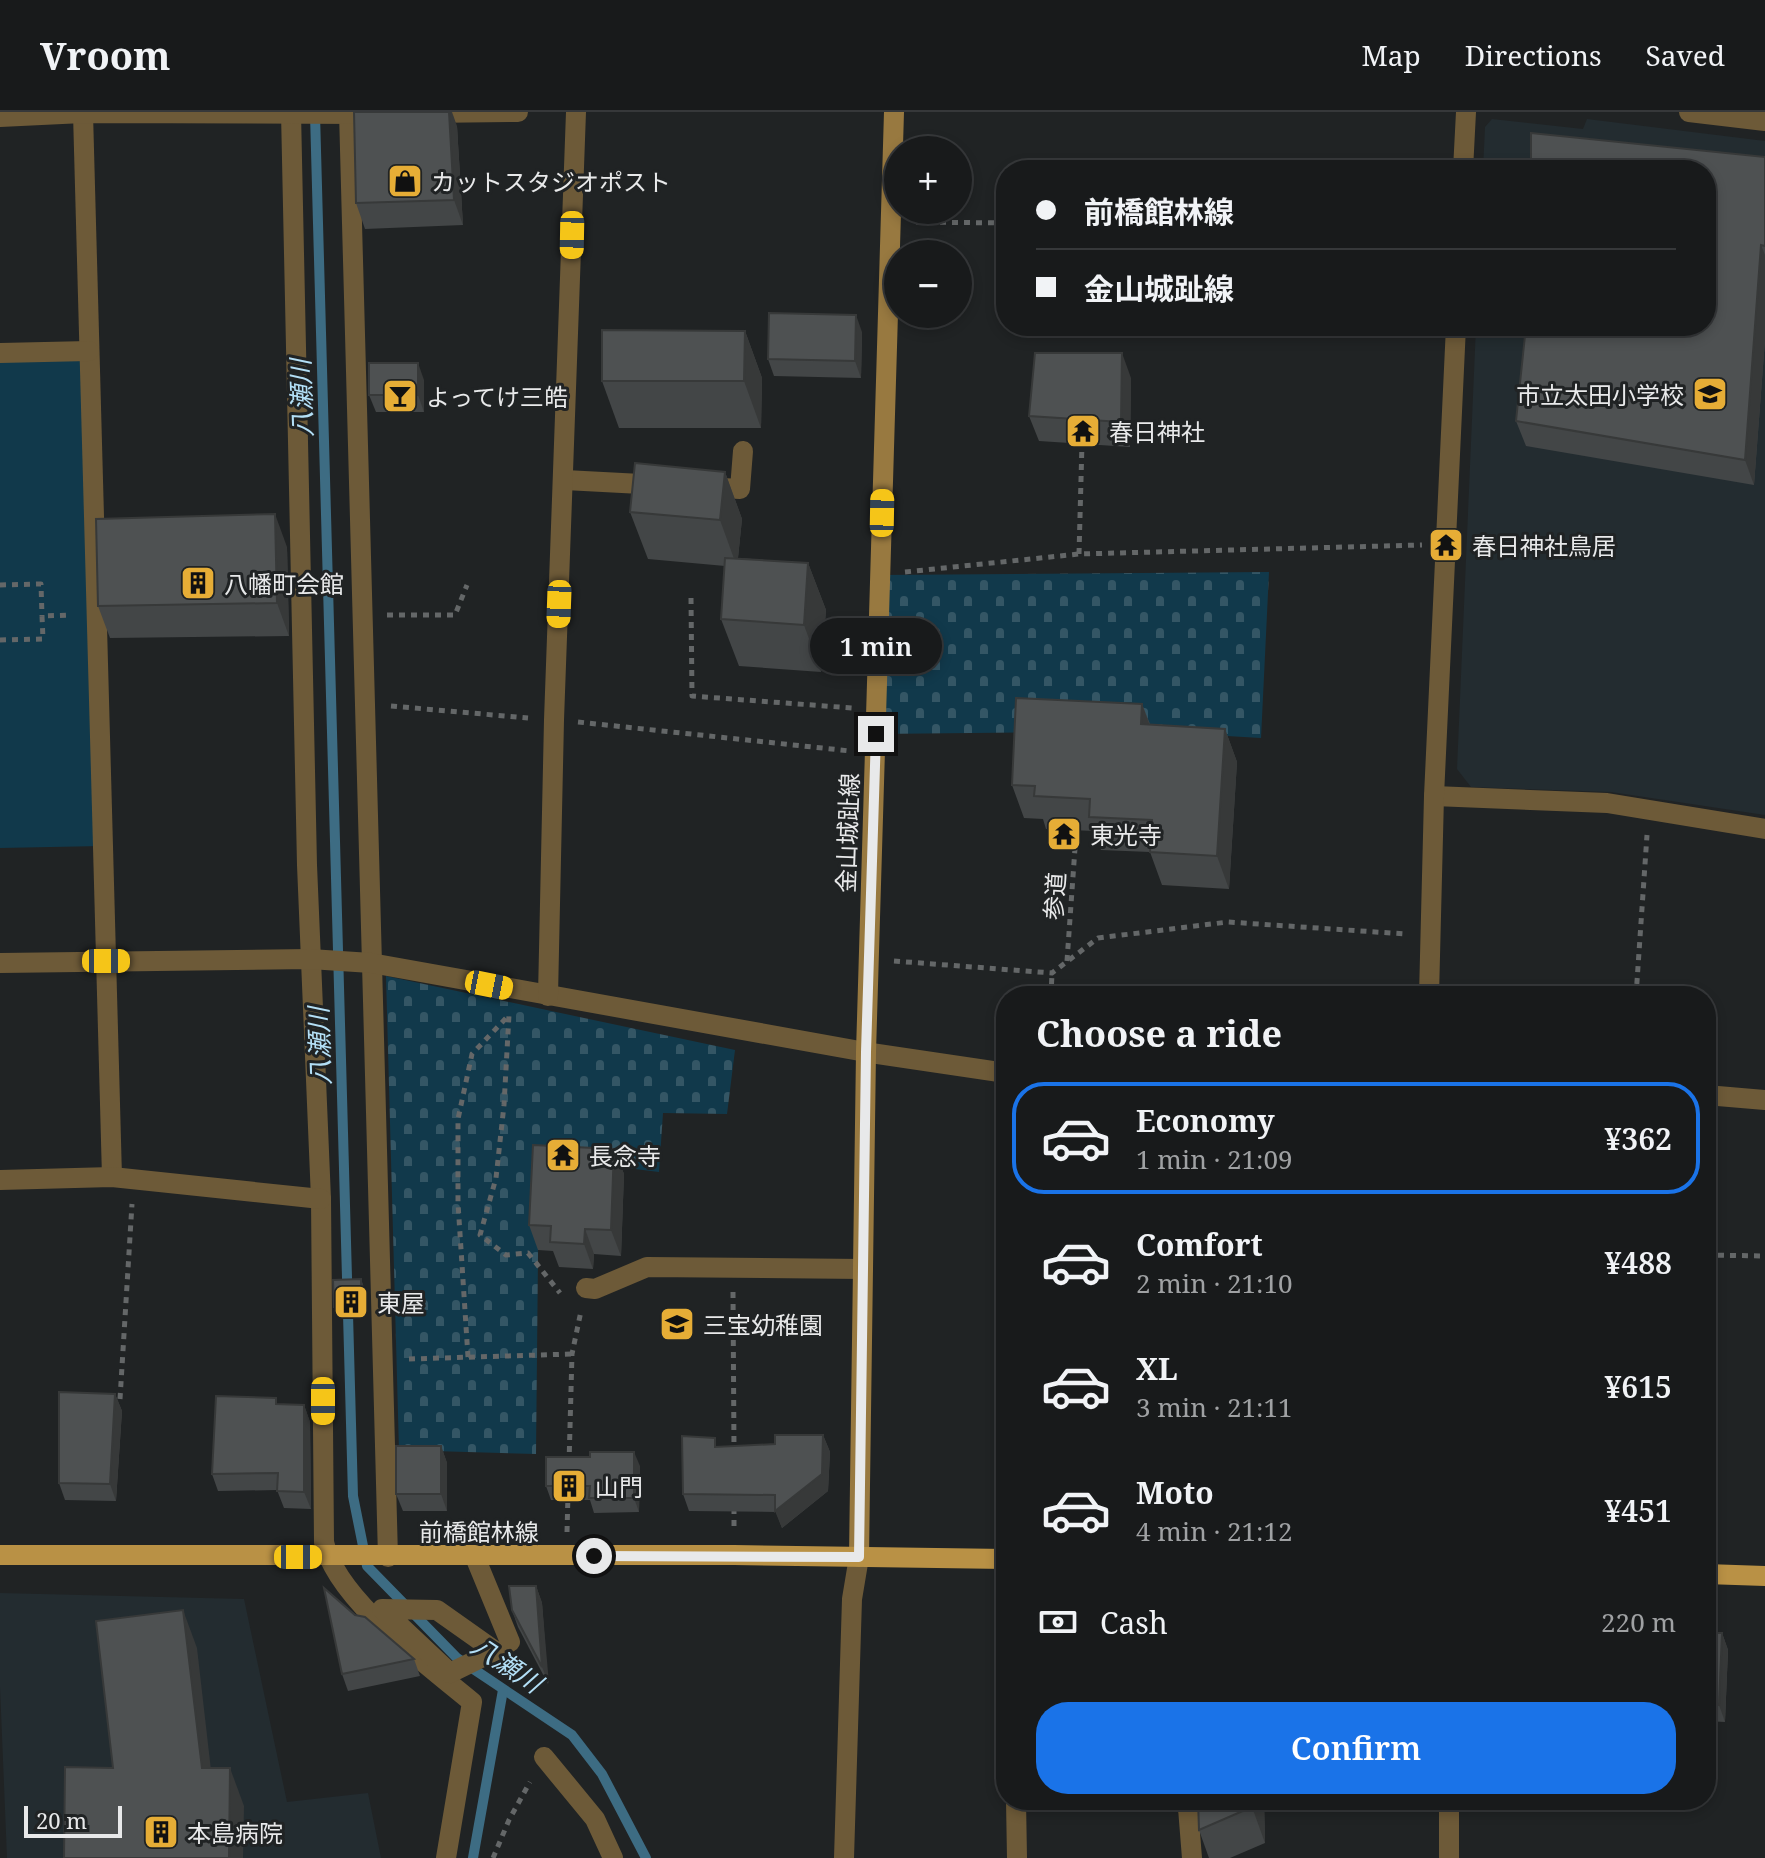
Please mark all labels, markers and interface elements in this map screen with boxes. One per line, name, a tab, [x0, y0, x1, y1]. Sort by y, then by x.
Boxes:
text: Vroom	[40, 29, 171, 81]
text: Map	[1361, 36, 1421, 74]
text: Directions	[1465, 36, 1602, 74]
text: Saved	[1646, 36, 1725, 74]
map controls	[884, 136, 972, 328]
button: +	[884, 136, 972, 224]
shop icon: カットスタジオポスト	[386, 162, 424, 200]
place label: カットスタジオポスト	[431, 165, 671, 198]
text: 前橋館林線	[1084, 191, 1234, 232]
car	[560, 211, 584, 259]
button: −	[884, 240, 972, 328]
text: 金山城趾線	[1084, 268, 1234, 309]
water label: 八瀬川	[282, 355, 320, 438]
school or university icon: 市立太田小学校	[1691, 375, 1729, 413]
bar icon: よってけ三皓	[381, 377, 419, 415]
place label: 市立太田小学校	[1516, 378, 1684, 411]
place label: よってけ三皓	[426, 380, 568, 413]
temple icon: 春日神社	[1064, 412, 1102, 450]
place label: 春日神社	[1109, 415, 1205, 448]
car	[870, 489, 894, 537]
temple icon: 春日神社鳥居	[1427, 526, 1465, 564]
place label: 春日神社鳥居	[1472, 529, 1616, 562]
building icon: 八幡町会館	[179, 564, 217, 602]
place label: 八幡町会館	[224, 567, 344, 600]
car	[546, 580, 572, 628]
callout: 1 min	[810, 618, 942, 674]
text: 1 min	[840, 628, 912, 664]
route end	[858, 716, 894, 752]
street label: 金山城趾線	[828, 772, 866, 894]
temple icon: 東光寺	[1045, 815, 1083, 853]
place label: 東光寺	[1090, 818, 1162, 851]
street label: 参道	[1036, 871, 1072, 921]
car	[82, 949, 130, 973]
car	[463, 969, 515, 1001]
water label: 八瀬川	[300, 1003, 338, 1086]
text: Choose a ride	[1036, 1009, 1282, 1058]
text: Economy	[1136, 1100, 1275, 1141]
icon: car	[1040, 1102, 1112, 1174]
text: ¥362	[1604, 1118, 1672, 1159]
temple icon: 長念寺	[544, 1136, 582, 1174]
place label: 長念寺	[589, 1139, 661, 1172]
text: 1 min · 21:09	[1136, 1141, 1293, 1177]
text: Comfort	[1136, 1224, 1263, 1265]
icon: car	[1040, 1226, 1112, 1298]
text: ¥488	[1604, 1242, 1672, 1283]
text: 2 min · 21:10	[1136, 1265, 1293, 1301]
building icon: 東屋	[332, 1283, 370, 1321]
place label: 東屋	[377, 1286, 425, 1319]
school or university icon: 三宝幼稚園	[658, 1305, 696, 1343]
place label: 三宝幼稚園	[703, 1308, 823, 1341]
text: XL	[1136, 1348, 1178, 1389]
icon: car	[1040, 1350, 1112, 1422]
text: ¥615	[1604, 1366, 1672, 1407]
car	[311, 1377, 335, 1425]
text: 3 min · 21:11	[1136, 1389, 1293, 1425]
building icon: 山門	[550, 1467, 588, 1505]
place label: 山門	[595, 1470, 643, 1503]
text: Moto	[1136, 1472, 1214, 1513]
icon: car	[1040, 1474, 1112, 1546]
text: ¥451	[1604, 1490, 1672, 1531]
text: 4 min · 21:12	[1136, 1513, 1293, 1549]
street label: 前橋館林線	[419, 1515, 539, 1548]
route start	[576, 1538, 612, 1574]
car	[274, 1545, 322, 1569]
icon: cash	[1036, 1600, 1080, 1644]
text: Cash	[1100, 1602, 1168, 1643]
text: 220 m	[1601, 1604, 1676, 1640]
water label: 八瀬川	[465, 1627, 552, 1702]
button: Confirm	[1036, 1702, 1676, 1794]
scale bar	[24, 1802, 122, 1838]
text: 20 m	[36, 1805, 87, 1835]
building icon: 本島病院	[142, 1813, 180, 1851]
place label: 本島病院	[187, 1816, 283, 1849]

